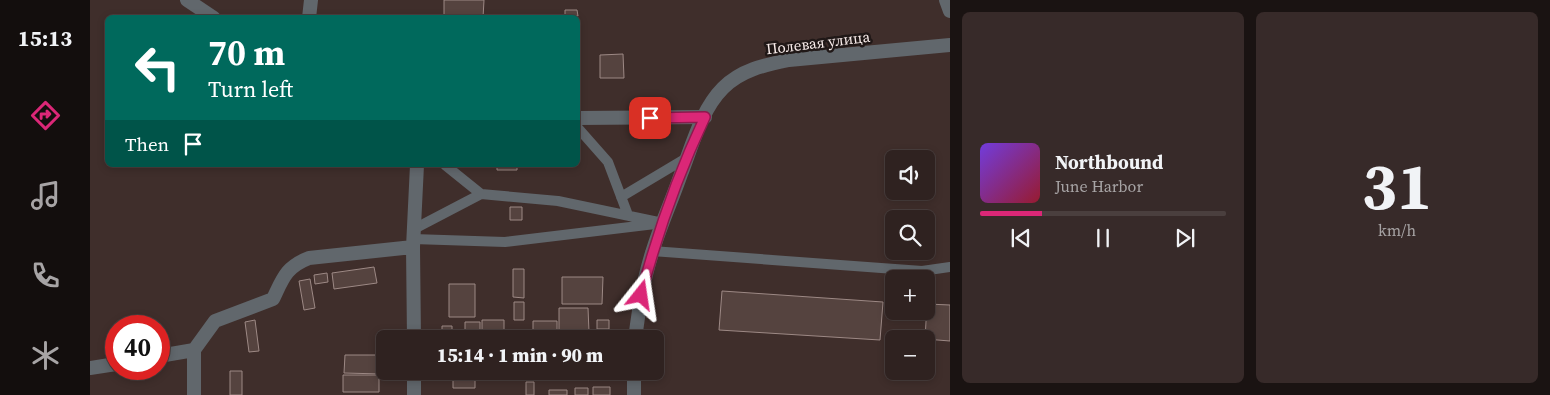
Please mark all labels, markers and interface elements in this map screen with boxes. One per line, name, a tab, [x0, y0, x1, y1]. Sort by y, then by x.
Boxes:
text: 15:13	[18, 23, 72, 53]
street label: Полевая улица	[765, 26, 871, 59]
text: 70 m	[208, 29, 285, 77]
icon: left	[125, 35, 190, 100]
text: Turn left	[208, 74, 293, 104]
pin	[629, 97, 671, 139]
icon: directions	[28, 98, 63, 133]
icon: arrive	[636, 104, 664, 132]
icon: arrive	[179, 130, 207, 158]
text: Then	[125, 131, 169, 157]
text: 31	[1362, 142, 1432, 231]
text: Northbound	[1055, 149, 1163, 175]
map controls	[885, 150, 935, 380]
button: sound	[885, 150, 935, 200]
text: June Harbor	[1055, 175, 1143, 197]
icon: music	[28, 178, 63, 213]
button: search	[885, 210, 935, 260]
text: km/h	[1378, 219, 1416, 241]
icon: previous	[1007, 224, 1035, 252]
icon: pause	[1089, 224, 1117, 252]
icon: next	[1171, 224, 1199, 252]
icon: phone	[28, 258, 63, 293]
position arrow	[614, 268, 666, 320]
button: +	[885, 270, 935, 320]
speed limit sign: 40	[105, 315, 170, 380]
button: −	[885, 330, 935, 380]
icon: climate	[28, 338, 63, 373]
text: 15:14 · 1 min · 90 m	[437, 342, 603, 368]

